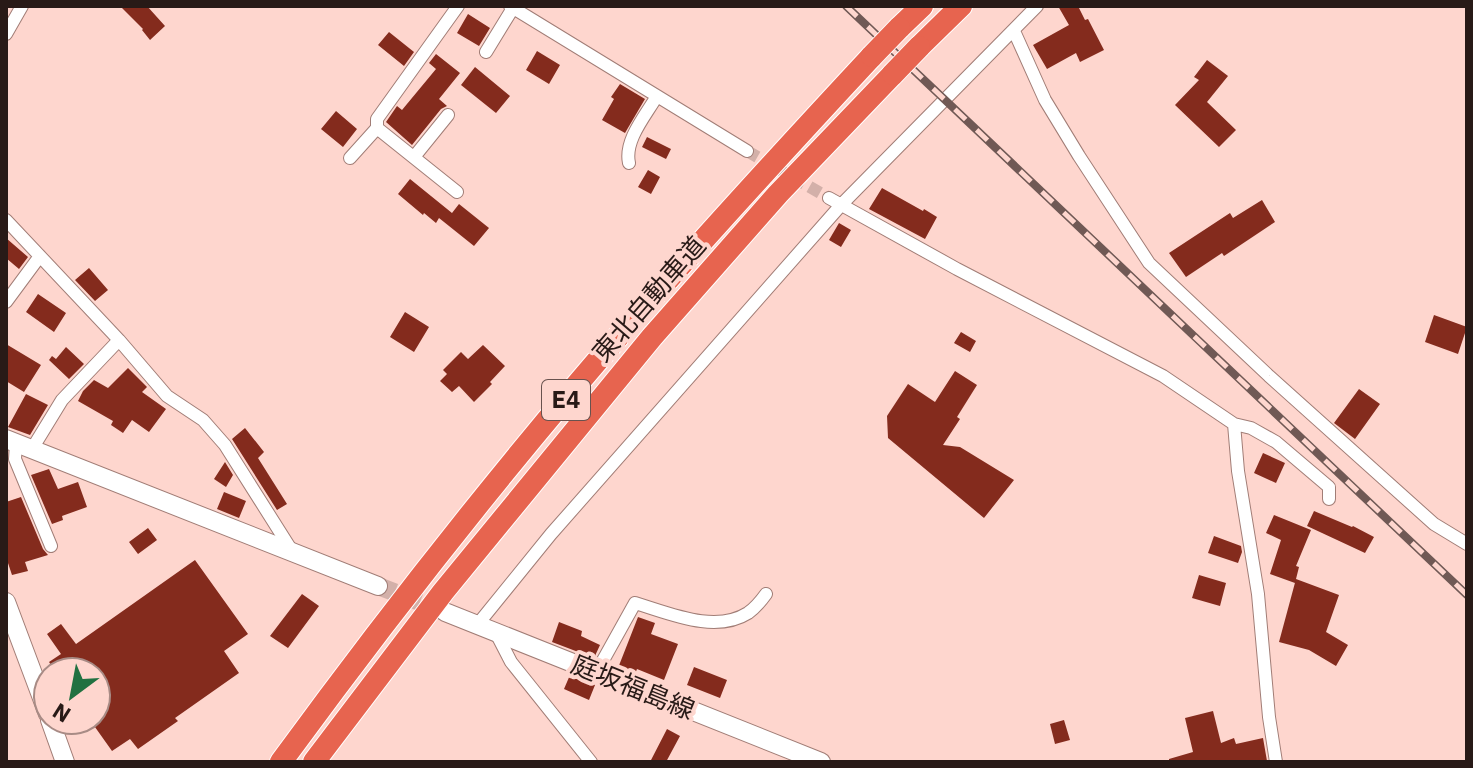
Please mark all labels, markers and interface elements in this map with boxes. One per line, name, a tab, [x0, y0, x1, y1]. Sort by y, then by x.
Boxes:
street label: 東北自動車道	[584, 228, 712, 368]
road number: E4	[542, 380, 590, 420]
street label: 庭坂福島線	[567, 646, 700, 726]
north arrow	[32, 656, 112, 736]
text: N	[47, 697, 76, 730]

